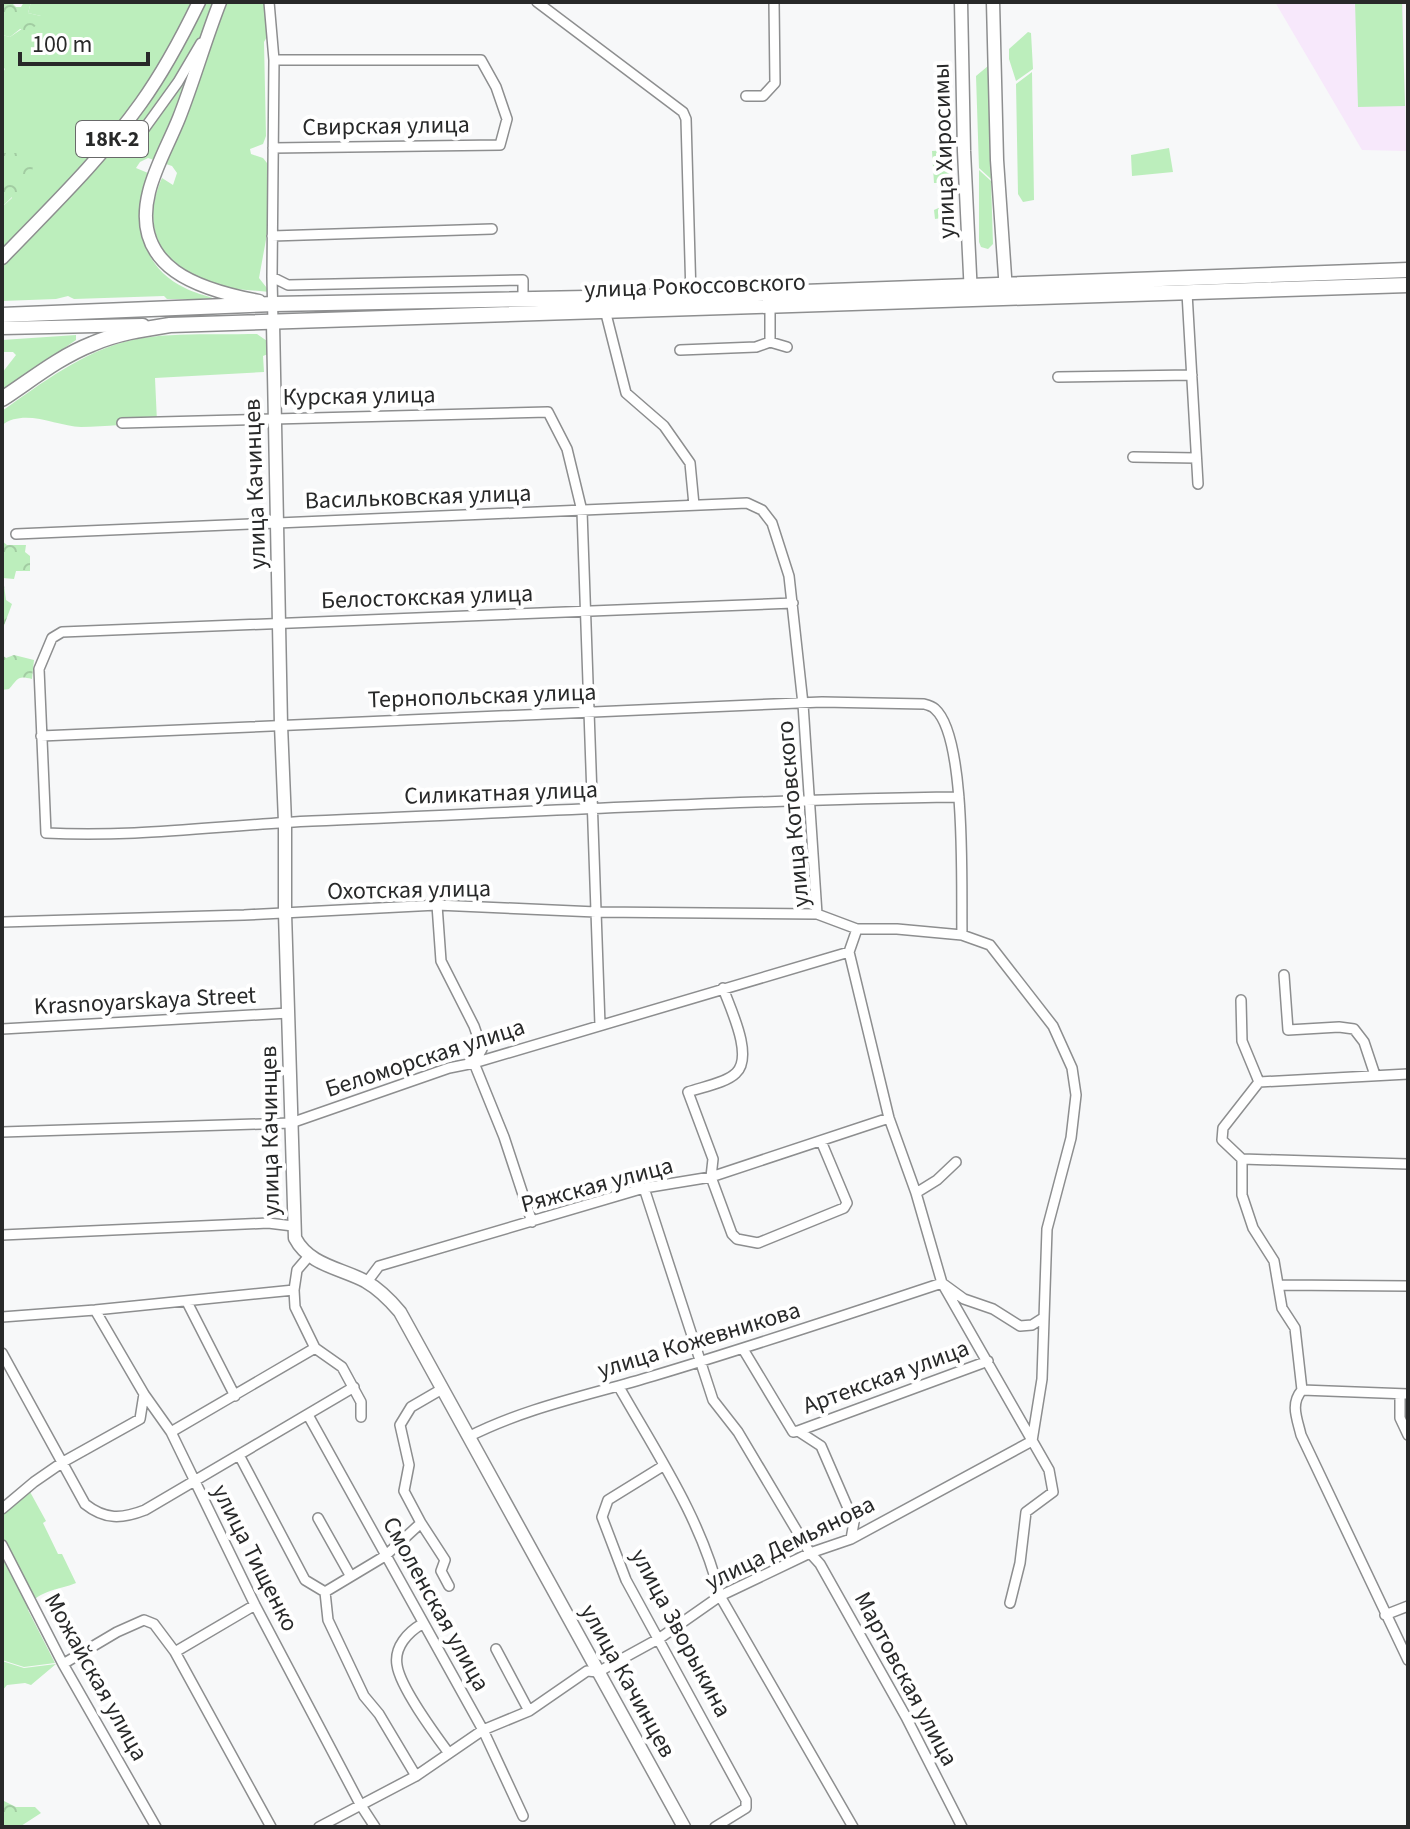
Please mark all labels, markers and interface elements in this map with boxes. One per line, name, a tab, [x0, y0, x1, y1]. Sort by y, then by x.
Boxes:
scale bar	[20, 16, 148, 66]
text: 100 m	[32, 27, 92, 62]
street label: улица Хиросимы	[923, 63, 965, 239]
street label: Свирская улица	[302, 107, 470, 145]
road number: 18К-2	[76, 121, 148, 157]
street label: улица Рокоссовского	[584, 265, 806, 307]
street label: Курская улица	[282, 377, 436, 415]
street label: улица Качинцев	[235, 398, 275, 570]
street label: Васильковская улица	[304, 476, 532, 518]
street label: Белостокская улица	[320, 576, 534, 618]
street label: Тернопольская улица	[367, 675, 597, 717]
street label: улица Котовского	[767, 719, 819, 909]
street label: Силикатная улица	[404, 772, 598, 814]
street label: Охотская улица	[327, 871, 491, 909]
street label: Krasnoyarskaya Street	[33, 978, 257, 1024]
street label: Беломорская улица	[321, 1009, 529, 1107]
street label: улица Качинцев	[251, 1045, 289, 1217]
street label: Ряжская улица	[517, 1148, 677, 1222]
street label: улица Кожевникова	[593, 1293, 805, 1387]
street label: Артекская улица	[798, 1331, 974, 1423]
street label: улица Тищенко	[203, 1478, 307, 1638]
street label: улица Демьянова	[699, 1487, 881, 1599]
street label: Смоленская улица	[373, 1510, 499, 1698]
street label: улица Зворыкина	[622, 1542, 740, 1724]
street label: Мартовская улица	[845, 1586, 967, 1772]
street label: Можайская улица	[35, 1587, 157, 1767]
street label: улица Качинцев	[571, 1598, 685, 1764]

